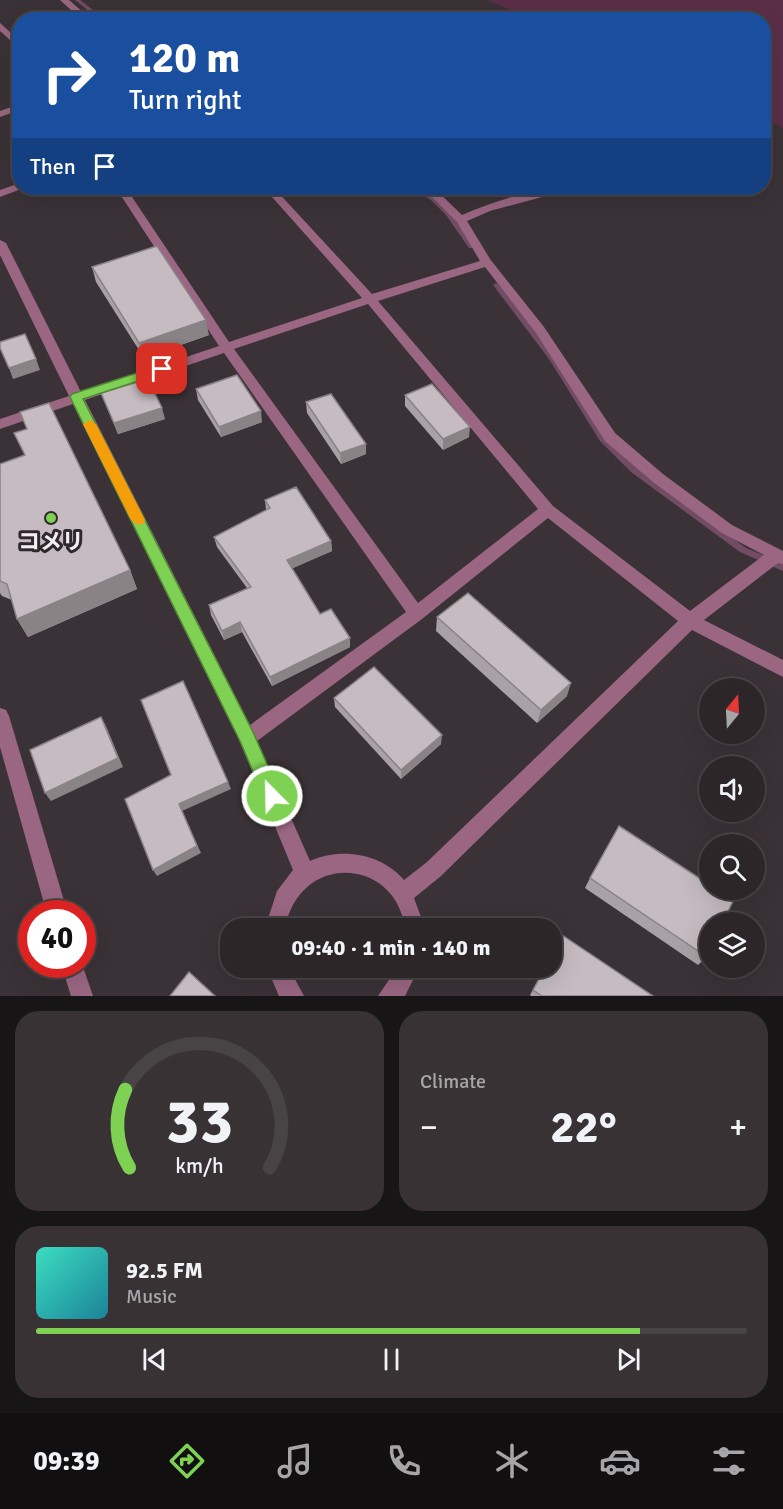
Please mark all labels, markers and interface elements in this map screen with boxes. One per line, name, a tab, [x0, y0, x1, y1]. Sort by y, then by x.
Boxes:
text: 120 m	[129, 33, 240, 84]
icon: right	[30, 36, 108, 114]
text: Turn right	[129, 84, 242, 117]
icon: arrive	[88, 150, 121, 183]
text: Then	[30, 153, 76, 180]
pin	[136, 343, 187, 394]
icon: arrive	[145, 352, 178, 385]
marker: コメリ	[44, 511, 58, 525]
place label: コメリ	[18, 528, 84, 555]
north arrow	[699, 678, 765, 744]
map controls	[699, 678, 765, 978]
button: sound	[699, 756, 765, 822]
position arrow	[240, 764, 304, 828]
button: search	[699, 834, 765, 900]
speed limit sign: 40	[18, 900, 96, 978]
button: layers	[699, 912, 765, 978]
text: 09:40 · 1 min · 140 m	[291, 934, 491, 961]
text: Climate	[420, 1069, 486, 1094]
text: 33	[166, 1083, 233, 1160]
text: 22°	[550, 1100, 617, 1155]
text: −	[420, 1107, 438, 1148]
text: +	[729, 1107, 747, 1148]
text: km/h	[175, 1153, 224, 1179]
text: 92.5 FM	[126, 1257, 203, 1284]
text: Music	[126, 1284, 177, 1309]
icon: previous	[138, 1343, 171, 1376]
icon: pause	[375, 1343, 408, 1376]
icon: next	[612, 1343, 645, 1376]
icon: directions	[166, 1440, 208, 1482]
icon: music	[274, 1440, 316, 1482]
icon: phone	[383, 1440, 425, 1482]
icon: climate	[491, 1440, 533, 1482]
icon: car	[599, 1440, 641, 1482]
icon: filters	[708, 1440, 750, 1482]
text: 09:39	[33, 1445, 99, 1478]

